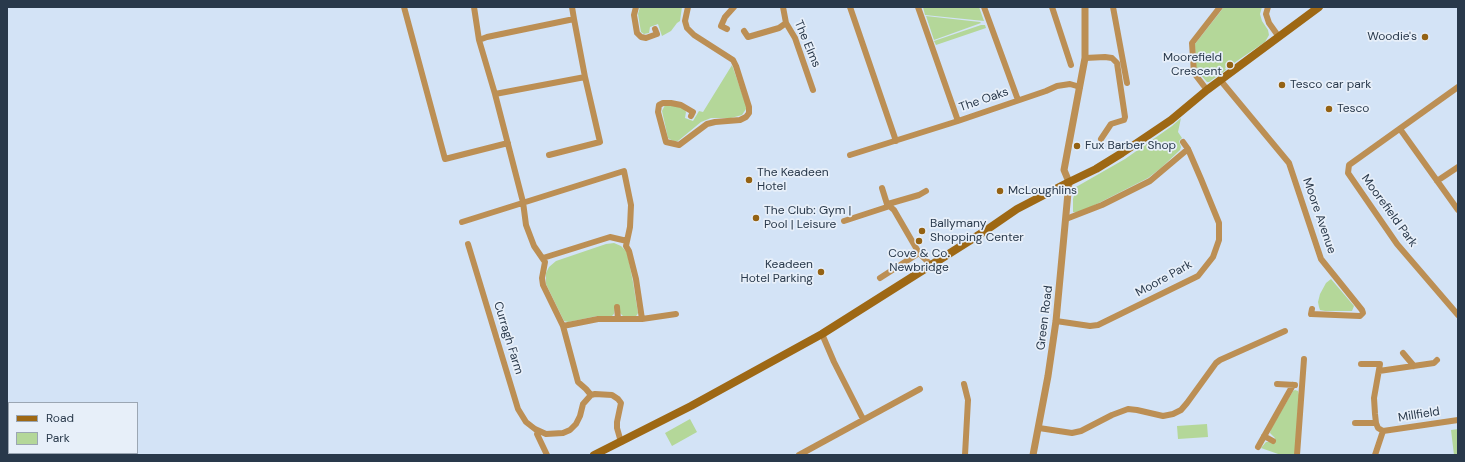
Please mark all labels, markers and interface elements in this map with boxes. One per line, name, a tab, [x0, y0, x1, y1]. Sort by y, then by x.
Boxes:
street label: The Elms	[791, 18, 823, 70]
place label: Woodie's	[1367, 30, 1417, 44]
marker: Woodie's	[1420, 32, 1430, 42]
place label: Moorefield Crescent	[1163, 51, 1222, 79]
marker: Moorefield Crescent	[1225, 60, 1235, 70]
place label: Tesco car park	[1290, 78, 1371, 92]
marker: Tesco car park	[1277, 80, 1287, 90]
street label: The Oaks	[957, 85, 1011, 115]
place label: Tesco	[1337, 102, 1369, 116]
marker: Tesco	[1324, 104, 1334, 114]
place label: Fux Barber Shop	[1085, 139, 1176, 153]
marker: Fux Barber Shop	[1072, 141, 1082, 151]
place label: The Keadeen Hotel	[757, 166, 829, 194]
street label: Moorefield Park	[1358, 172, 1420, 250]
marker: The Keadeen Hotel	[744, 175, 754, 185]
street label: Moore Avenue	[1299, 176, 1339, 256]
place label: McLoughlins	[1008, 184, 1077, 198]
marker: McLoughlins	[995, 186, 1005, 196]
place label: The Club: Gym | Pool | Leisure	[764, 204, 851, 232]
marker: The Club: Gym | Pool | Leisure	[751, 213, 761, 223]
place label: Ballymany Shopping Center	[930, 217, 1024, 245]
marker: Ballymany Shopping Center	[917, 226, 927, 236]
marker: Cove & Co. Newbridge	[914, 236, 924, 246]
place label: Cove & Co. Newbridge	[888, 247, 950, 275]
place label: Keadeen Hotel Parking	[741, 258, 813, 286]
street label: Moore Park	[1133, 258, 1195, 300]
marker: Keadeen Hotel Parking	[816, 267, 826, 277]
street label: Green Road	[1034, 285, 1056, 351]
street label: Curragh Farm	[490, 300, 526, 376]
legend	[8, 402, 138, 454]
street label: Millfield	[1397, 405, 1441, 425]
text: Road	[46, 410, 74, 426]
text: Park	[46, 430, 70, 446]

